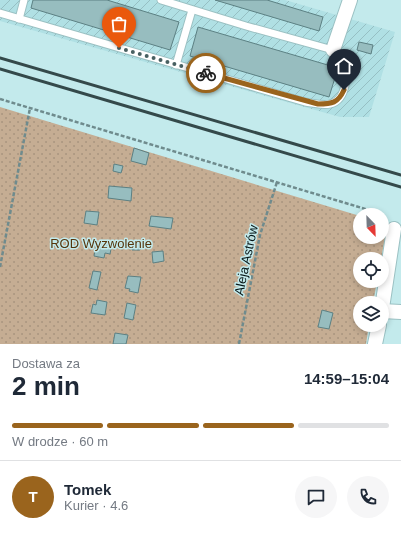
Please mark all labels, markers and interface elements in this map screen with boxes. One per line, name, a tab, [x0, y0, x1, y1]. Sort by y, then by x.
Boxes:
pin	[102, 7.0, 136, 48]
icon: bag	[108, 13, 130, 35]
pin	[327, 49, 361, 90]
courier	[186, 53, 226, 93]
icon: home	[333, 55, 355, 77]
icon: bike	[195, 62, 217, 84]
north arrow	[353, 208, 389, 244]
map controls	[353, 208, 389, 332]
street label: Aleja Astrów	[231, 223, 261, 297]
park label: ROD Wyzwolenie	[50, 236, 152, 251]
button: locate	[353, 252, 389, 288]
button: layers	[353, 296, 389, 332]
text: Dostawa za	[12, 356, 80, 371]
text: 14:59–15:04	[304, 370, 389, 387]
text: 2 min	[12, 371, 80, 401]
text: W drodze · 60 m	[12, 434, 108, 449]
button: chat	[295, 476, 337, 518]
button: phone	[347, 476, 389, 518]
text: Tomek	[64, 481, 111, 498]
text: T	[28, 488, 38, 505]
text: Kurier · 4.6	[64, 498, 128, 513]

